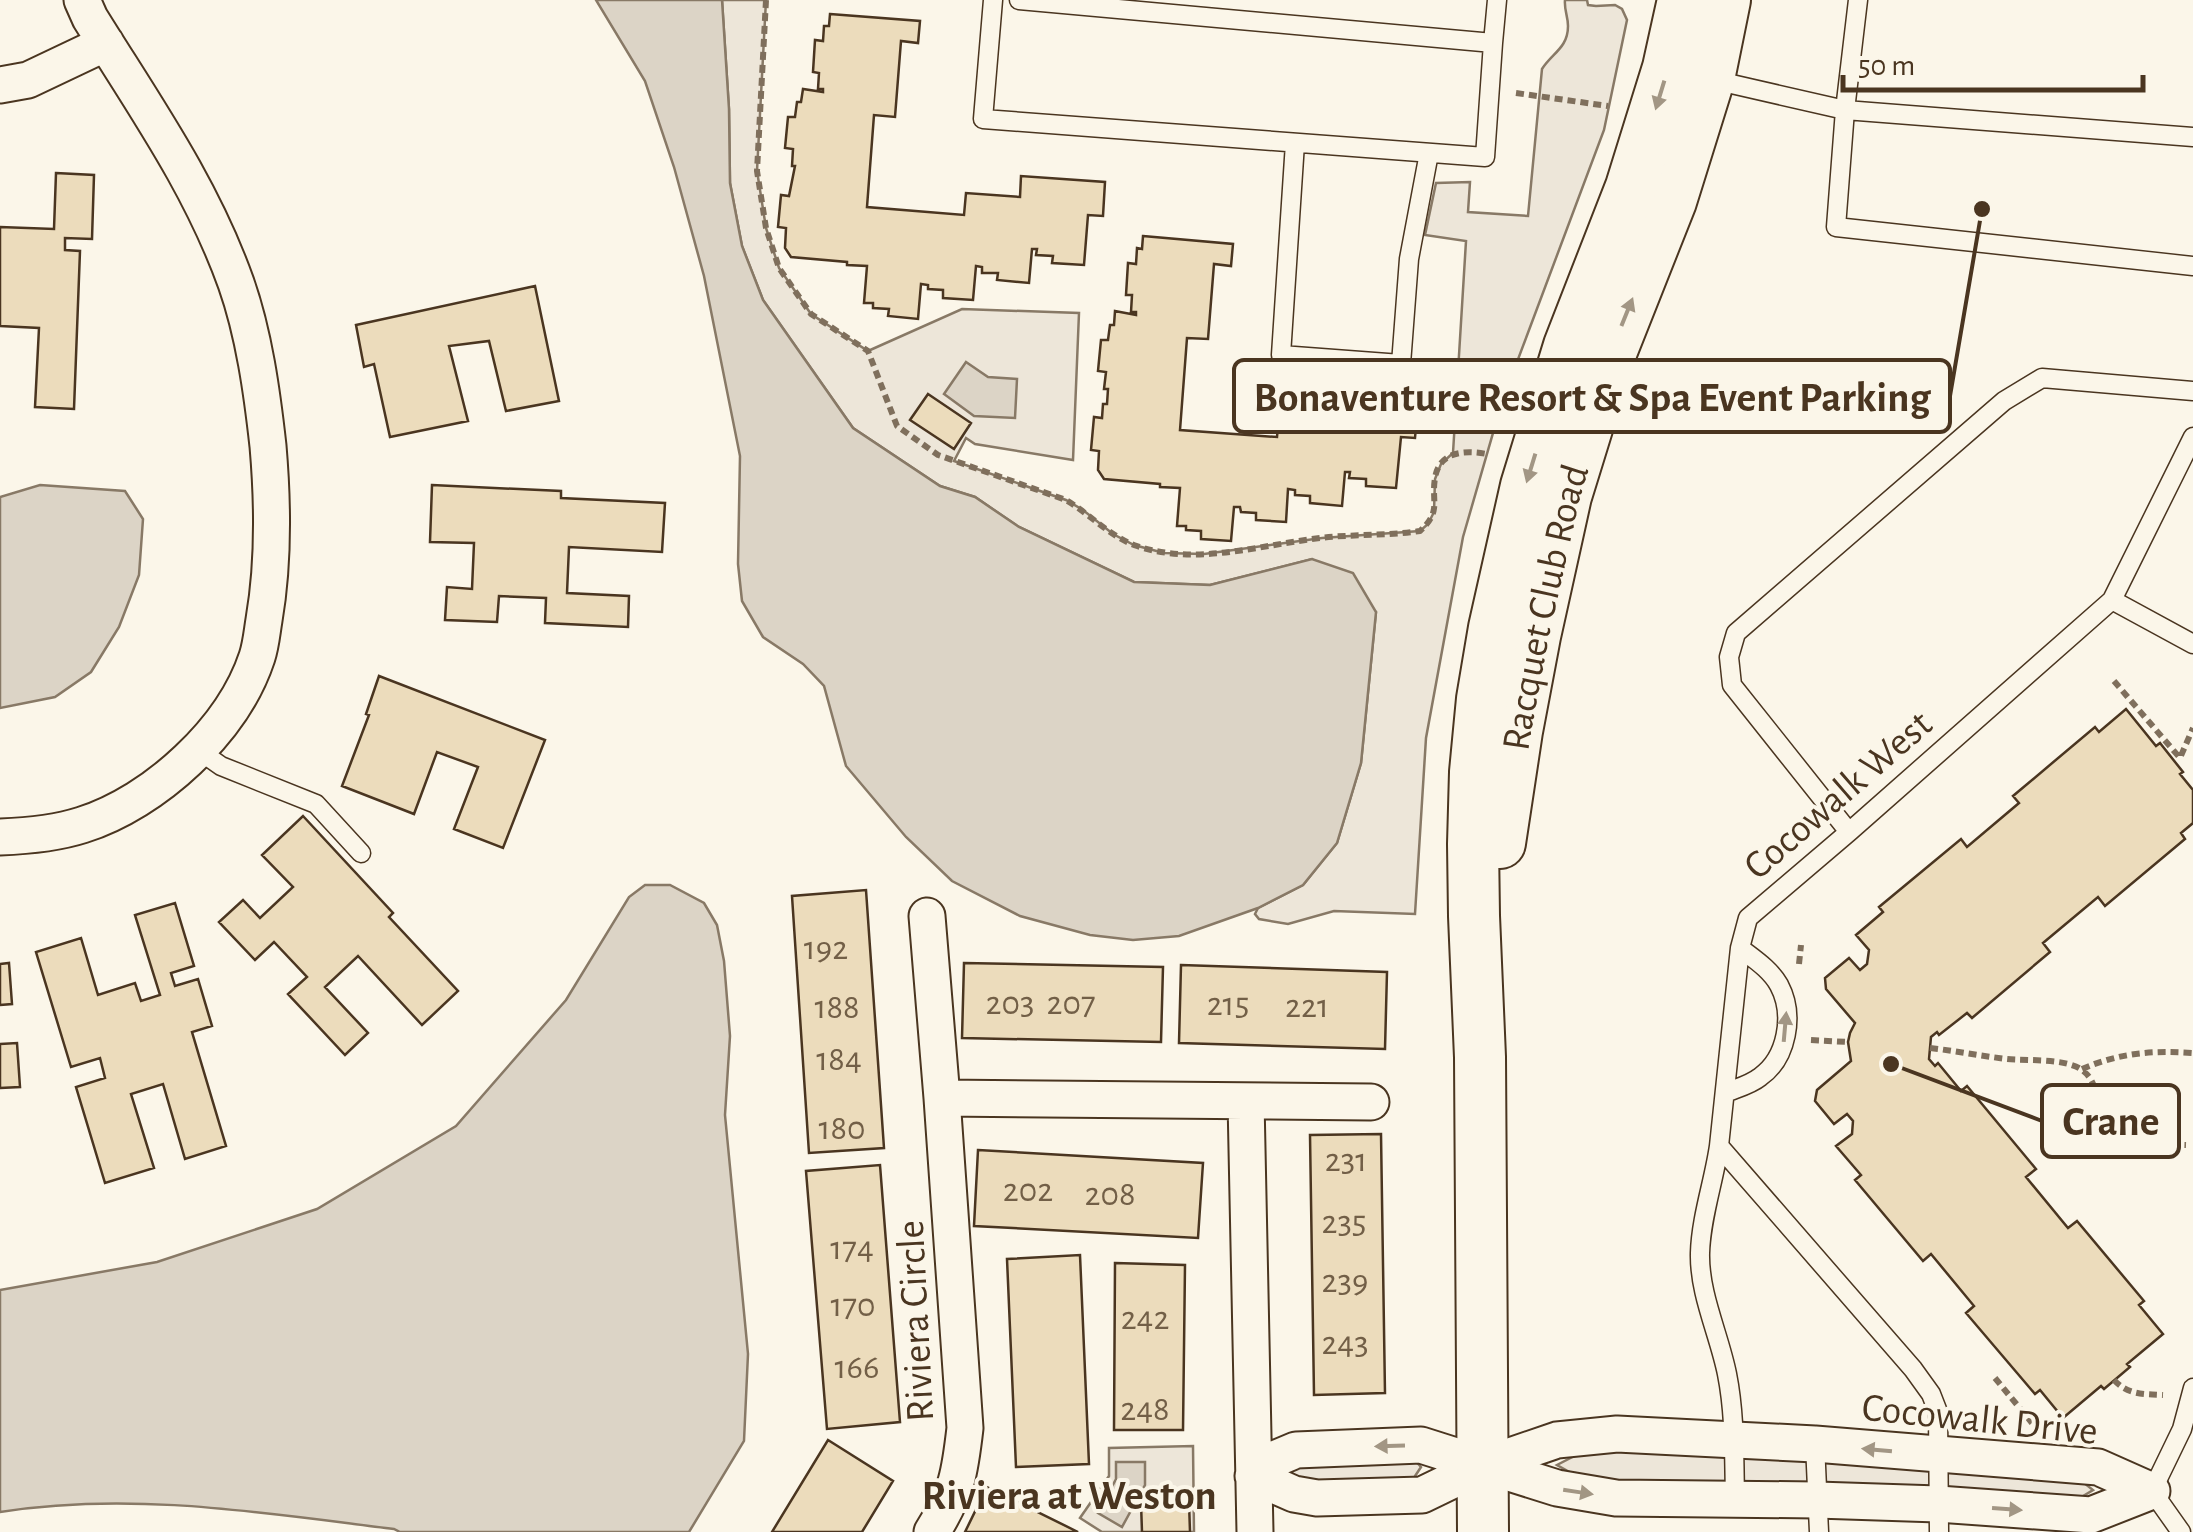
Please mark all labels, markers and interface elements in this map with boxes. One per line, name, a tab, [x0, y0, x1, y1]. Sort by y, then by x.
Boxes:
scale bar	[1843, 30, 2143, 92]
text: 50 m	[1858, 51, 1915, 81]
one-way arrow	[1652, 80, 1667, 110]
one-way arrow	[1620, 297, 1636, 327]
callout: Bonaventure Resort & Spa Event Parking	[1234, 360, 1950, 432]
text: Bonaventure Resort & Spa Event Parking	[1254, 377, 1931, 419]
one-way arrow	[1523, 453, 1538, 484]
street label: Racquet Club Road	[1496, 460, 1597, 753]
street label: Cocowalk West	[1737, 704, 1940, 887]
house number: 192	[804, 931, 848, 966]
house number: 203	[986, 986, 1034, 1021]
house number: 207	[1046, 986, 1096, 1021]
house number: 215	[1207, 987, 1249, 1022]
house number: 221	[1285, 989, 1329, 1024]
house number: 188	[814, 990, 860, 1025]
one-way arrow	[1777, 1011, 1793, 1043]
house number: 184	[816, 1042, 862, 1077]
callout: Crane	[2042, 1085, 2179, 1157]
text: Crane	[2062, 1101, 2160, 1143]
house number: 180	[818, 1111, 866, 1146]
house number: 231	[1325, 1143, 1367, 1178]
house number: 202	[1003, 1173, 1053, 1208]
house number: 208	[1085, 1177, 1136, 1212]
house number: 235	[1322, 1205, 1366, 1240]
street label: Riviera Circle	[891, 1219, 941, 1423]
house number: 174	[830, 1231, 874, 1266]
house number: 239	[1322, 1264, 1368, 1299]
house number: 170	[830, 1288, 876, 1323]
house number: 242	[1121, 1301, 1169, 1336]
house number: 243	[1321, 1326, 1369, 1361]
house number: 166	[835, 1350, 879, 1385]
street label: Cocowalk Drive	[1860, 1388, 2100, 1452]
house number: 248	[1120, 1392, 1170, 1427]
one-way arrow	[1373, 1438, 1405, 1454]
one-way arrow	[1861, 1442, 1893, 1458]
district label: Riviera at Weston	[921, 1475, 1217, 1517]
one-way arrow	[1563, 1484, 1594, 1500]
one-way arrow	[1992, 1502, 2023, 1518]

